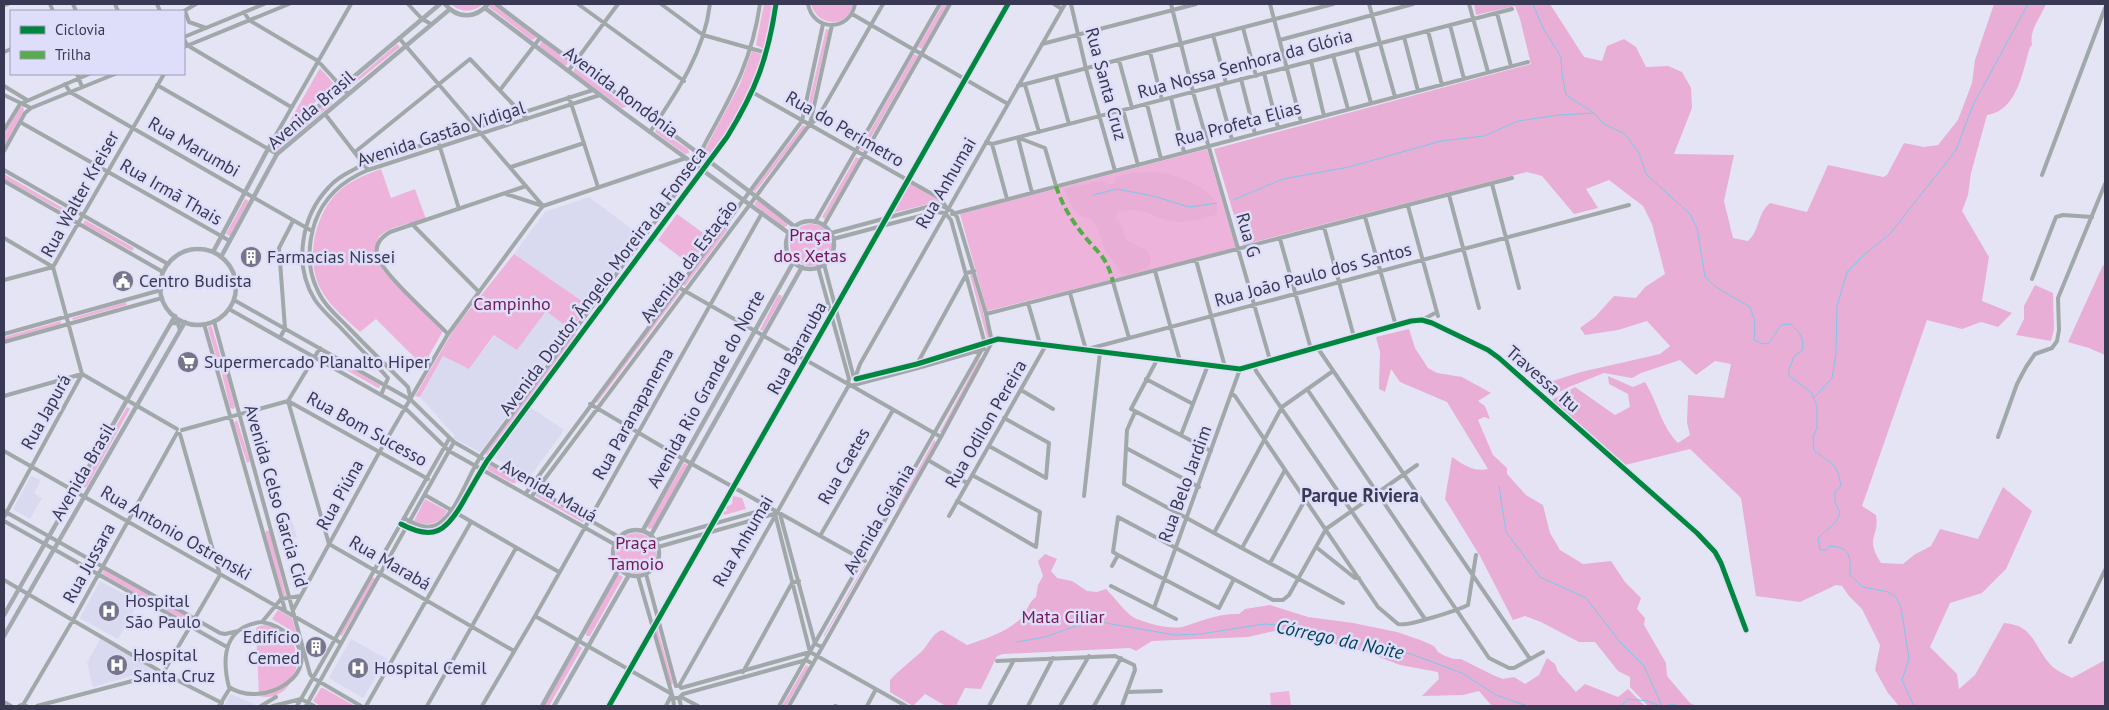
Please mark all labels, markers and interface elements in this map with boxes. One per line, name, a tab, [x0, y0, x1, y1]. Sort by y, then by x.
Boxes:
legend	[10, 10, 185, 75]
text: Ciclovia	[55, 20, 105, 39]
street label: Rua Nossa Senhora da Glória	[1135, 24, 1355, 103]
street label: Rua Santa Cruz	[1080, 25, 1133, 143]
street label: Avenida Rondônia	[559, 41, 683, 142]
text: Trilha	[55, 45, 91, 64]
street label: Avenida Brasil	[262, 65, 360, 154]
street label: Rua do Perímetro	[782, 85, 909, 172]
street label: Avenida Gastão Vidigal	[354, 95, 529, 172]
street label: Rua Profeta Elias	[1172, 96, 1303, 151]
street label: Rua Marumbi	[144, 111, 244, 182]
street label: Rua Walter Kreiser	[35, 126, 124, 261]
street label: Rua Anhumai	[910, 133, 981, 233]
street label: Avenida Doutor Ângelo Moreira da Fonseca	[494, 142, 711, 420]
street label: Rua Irmã Thais	[116, 153, 226, 230]
street label: Avenida da Estação	[635, 195, 742, 327]
street label: Rua G	[1231, 210, 1266, 260]
park label: Praça dos Xetas	[773, 223, 847, 267]
street label: Rua João Paulo dos Santos	[1212, 237, 1414, 312]
building icon: Farmacias Nissei	[239, 245, 263, 269]
place label: Farmacias Nissei	[267, 245, 395, 268]
public building icon: Centro Budista	[111, 269, 135, 293]
place label: Centro Budista	[139, 269, 252, 292]
street label: Avenida Rio Grande do Norte	[642, 286, 770, 492]
park label: Campinho	[473, 292, 551, 315]
street label: Rua Bararuba	[762, 297, 832, 398]
street label: Travessa Itu	[1502, 340, 1585, 417]
street label: Rua Paranapanema	[587, 344, 678, 484]
supermarket icon: Supermercado Planalto Hiper	[176, 350, 200, 374]
place label: Supermercado Planalto Hiper	[204, 350, 430, 373]
street label: Rua Odilon Pereira	[940, 356, 1032, 492]
street label: Rua Japurá	[15, 370, 76, 453]
street label: Rua Bom Sucesso	[303, 386, 432, 471]
street label: Avenida Celso Garcia Cid	[239, 402, 314, 590]
street label: Avenida Brasil	[45, 418, 120, 525]
street label: Rua Belo Jardim	[1153, 422, 1216, 545]
street label: Rua Caetes	[812, 423, 875, 508]
street label: Avenida Mauá	[497, 454, 602, 527]
street label: Rua Piúna	[311, 455, 368, 534]
street label: Avenida Goiânia	[838, 459, 919, 578]
street label: Rua Antonio Ostrenski	[97, 480, 256, 585]
district label: Parque Riviera	[1301, 483, 1419, 507]
street label: Rua Anhumai	[707, 491, 778, 591]
street label: Rua Jussara	[57, 519, 120, 607]
street label: Rua Marabá	[345, 530, 435, 595]
park label: Praça Tamoio	[608, 531, 664, 575]
place label: Hospital São Paulo	[125, 589, 201, 633]
hospital icon: Hospital São Paulo	[97, 599, 121, 623]
park label: Mata Ciliar	[1021, 605, 1105, 628]
water label: Córrego da Noite	[1274, 614, 1406, 664]
place label: Edifício Cemed	[243, 625, 300, 669]
building icon: Edifício Cemed	[304, 635, 328, 659]
place label: Hospital Santa Cruz	[133, 643, 215, 687]
hospital icon: Hospital Santa Cruz	[105, 653, 129, 677]
hospital icon: Hospital Cemil	[346, 656, 370, 680]
place label: Hospital Cemil	[374, 656, 487, 679]

